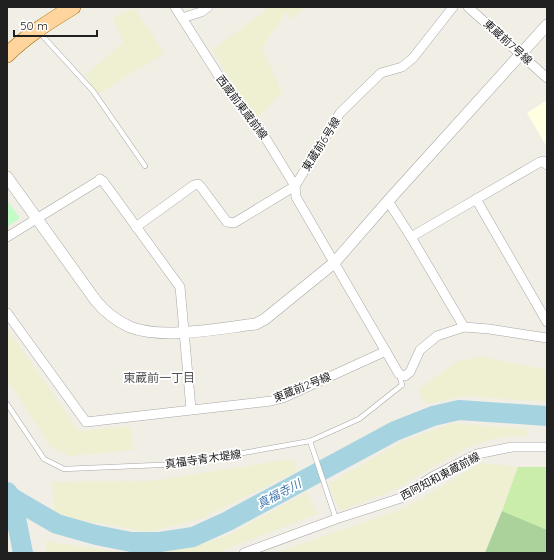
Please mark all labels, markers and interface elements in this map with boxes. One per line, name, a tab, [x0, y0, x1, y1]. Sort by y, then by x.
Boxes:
scale bar	[14, 12, 97, 38]
street label: 東蔵前7号線	[481, 17, 535, 67]
text: 50 m	[20, 18, 48, 33]
street label: 西蔵前東蔵前線	[213, 72, 271, 142]
street label: 東蔵前6号線	[299, 114, 343, 174]
street label: 東蔵前2号線	[271, 369, 333, 405]
district label: 東蔵前一丁目	[123, 370, 195, 385]
street label: 真福寺青木堤線	[164, 447, 242, 471]
street label: 西阿知和東蔵前線	[398, 449, 482, 503]
water label: 真福寺川	[254, 475, 305, 511]

